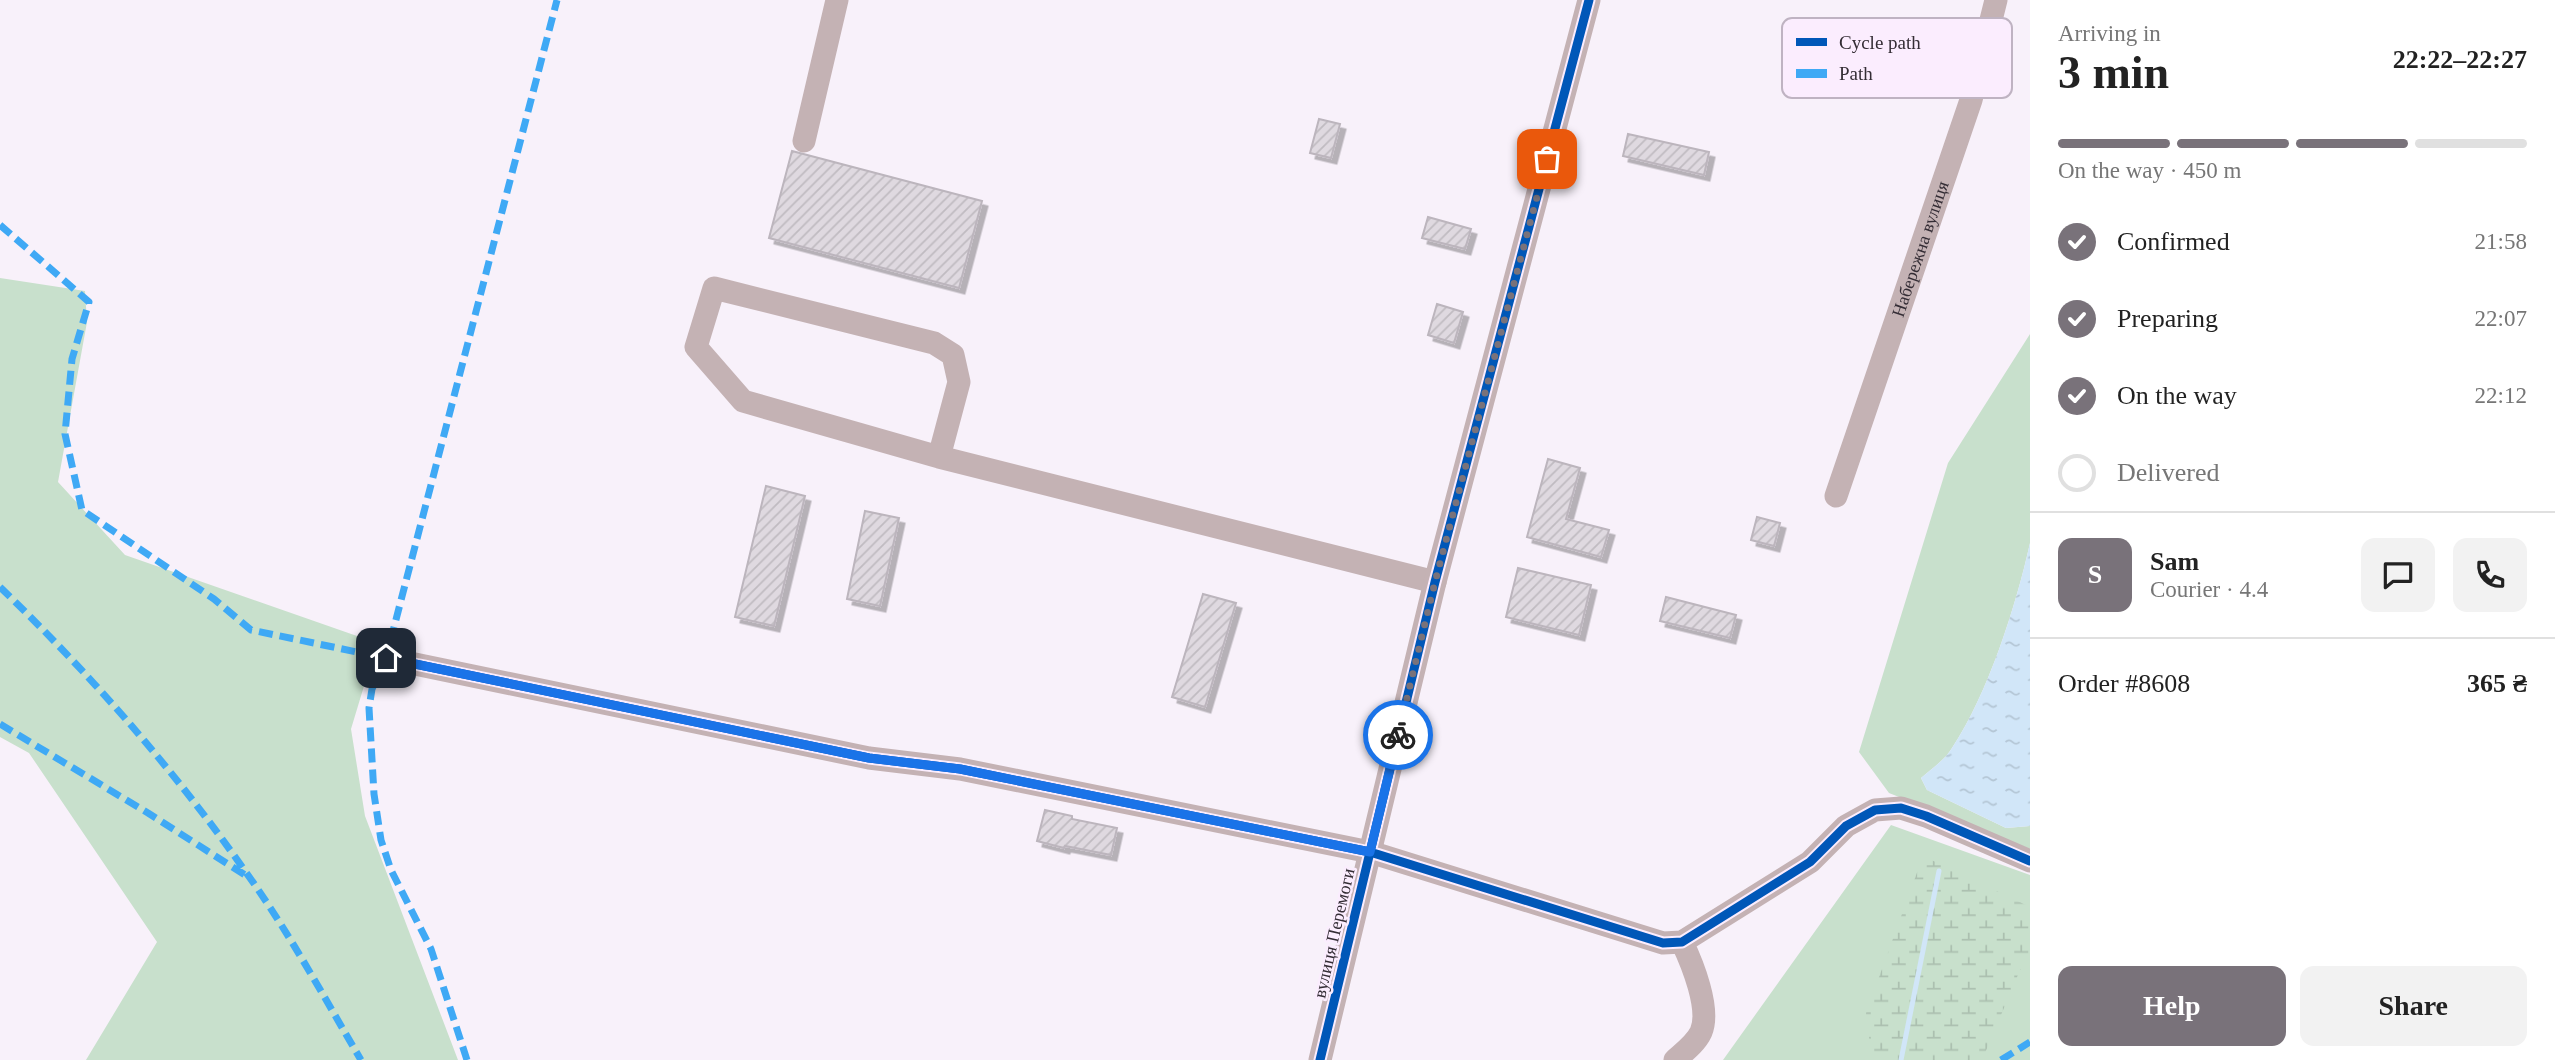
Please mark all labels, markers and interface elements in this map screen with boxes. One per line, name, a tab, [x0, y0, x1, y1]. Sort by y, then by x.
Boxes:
legend	[1782, 18, 2012, 98]
text: Arriving in	[2058, 21, 2161, 46]
text: Cycle path	[1839, 32, 1921, 53]
text: 22:22–22:27	[2393, 45, 2527, 74]
text: 3 min	[2058, 47, 2169, 98]
text: Path	[1839, 63, 1873, 84]
pin	[1517, 129, 1577, 189]
icon: bag	[1528, 140, 1566, 178]
text: On the way · 450 m	[2058, 158, 2241, 183]
street label: Набережна вулиця	[1888, 178, 1953, 319]
icon: check	[2058, 223, 2096, 261]
text: Confirmed	[2117, 227, 2230, 256]
text: 21:58	[2475, 229, 2527, 254]
icon: check	[2058, 300, 2096, 338]
text: Preparing	[2117, 304, 2218, 333]
text: 22:07	[2475, 306, 2527, 331]
icon: check	[2058, 377, 2096, 415]
text: On the way	[2117, 381, 2237, 410]
text: 22:12	[2475, 383, 2527, 408]
text: Delivered	[2117, 458, 2220, 487]
button: chat	[2361, 538, 2435, 612]
button: phone	[2453, 538, 2527, 612]
text: Sam	[2150, 547, 2199, 576]
text: S	[2088, 560, 2102, 589]
text: Courier · 4.4	[2150, 577, 2268, 602]
pin	[356, 628, 416, 688]
icon: home	[367, 639, 405, 677]
text: Order #8608	[2058, 669, 2190, 698]
text: 365 ₴	[2467, 669, 2527, 698]
courier	[1363, 700, 1433, 770]
icon: bike	[1379, 716, 1417, 754]
street label: вулиця Перемоги	[1309, 866, 1359, 1000]
button: Help	[2058, 966, 2286, 1046]
button: Share	[2300, 966, 2527, 1046]

